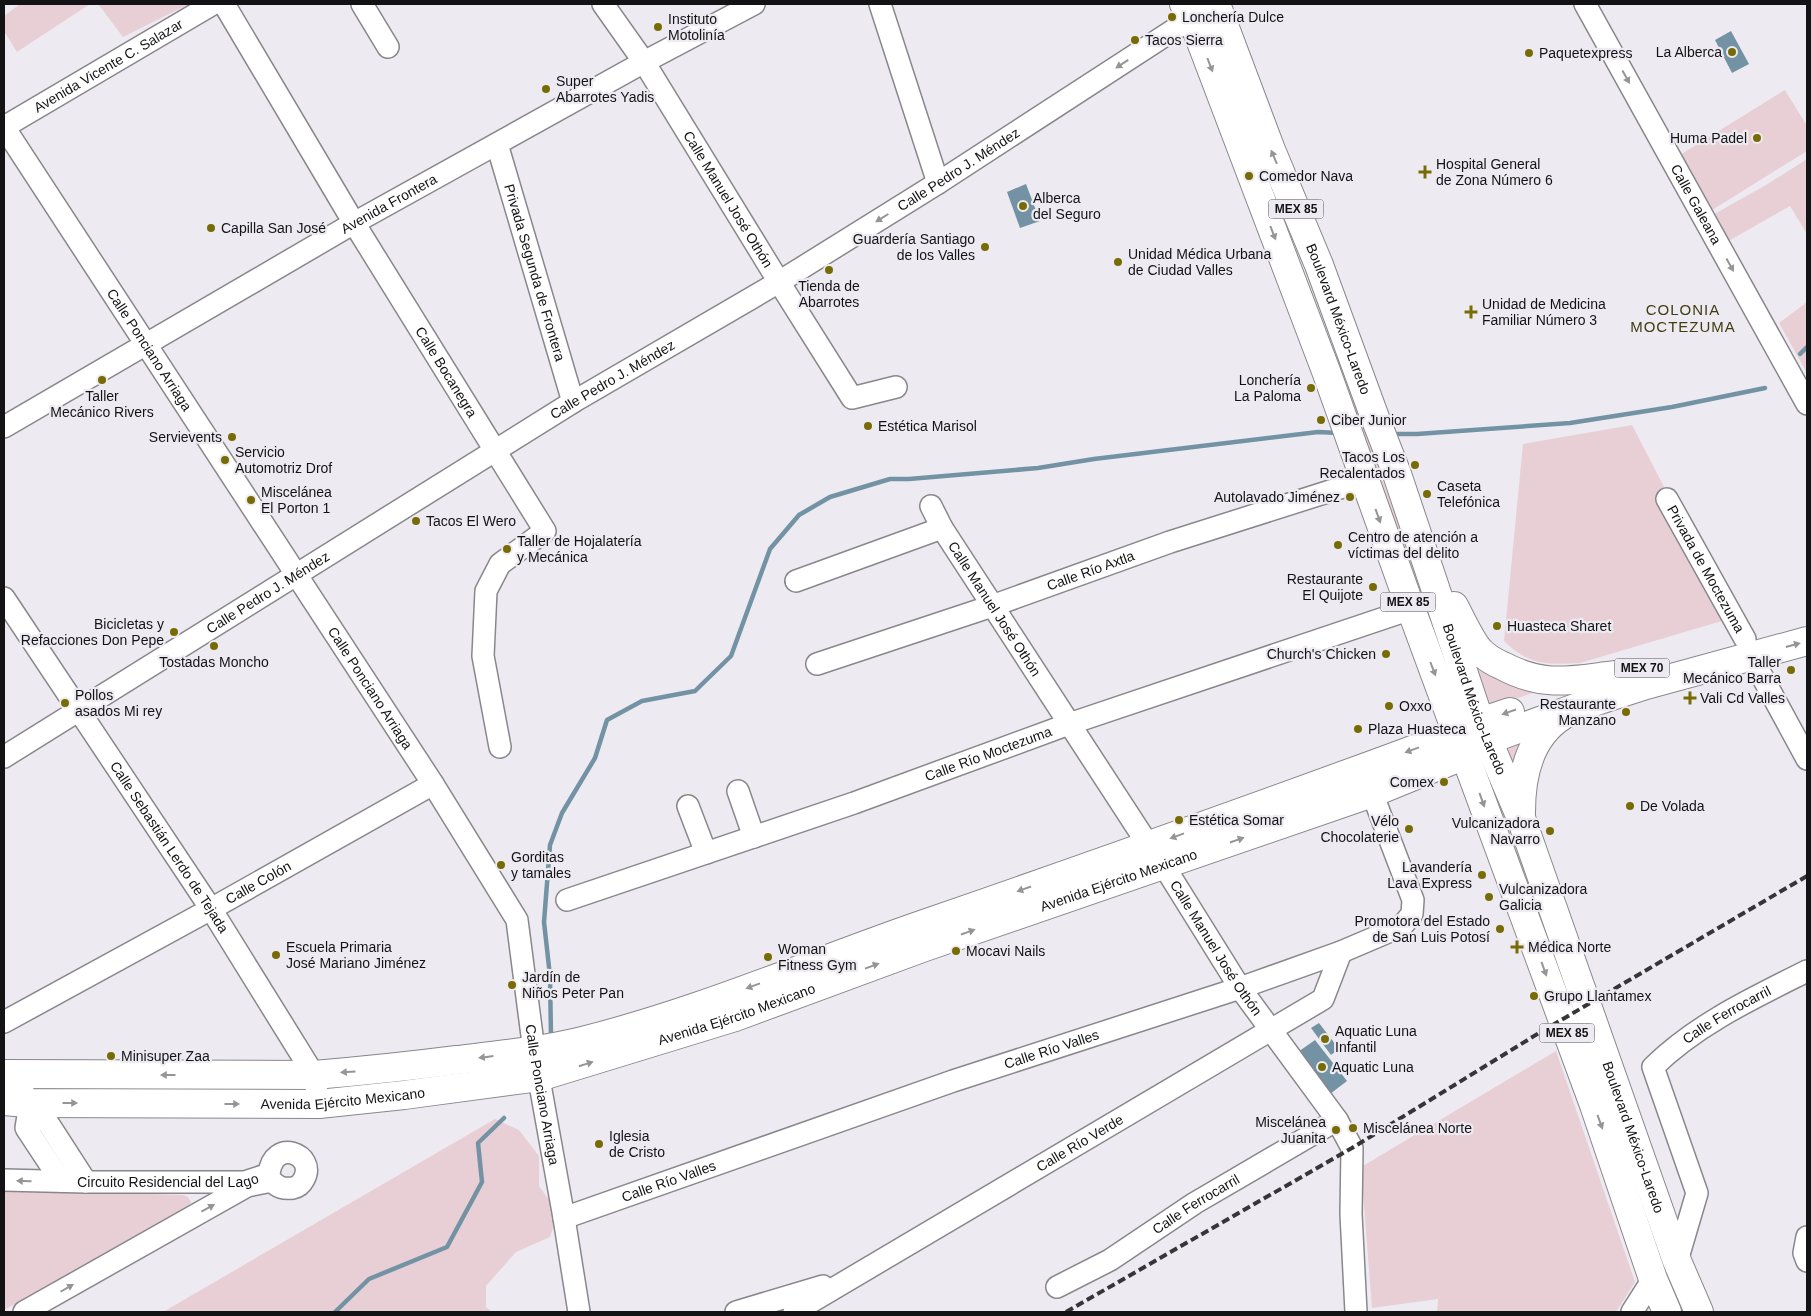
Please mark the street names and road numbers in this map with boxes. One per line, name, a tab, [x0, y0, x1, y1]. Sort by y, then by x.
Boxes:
street label: Avenida Vicente C. Salazar	[31, 15, 186, 116]
street label: Calle Pedro J. Méndez	[894, 124, 1022, 214]
street label: Calle Manuel José Othón	[680, 128, 776, 270]
street label: Calle Galeana	[1668, 161, 1725, 247]
street label: Avenida Frontera	[338, 171, 440, 237]
street label: Privada Segunda de Frontera	[501, 182, 569, 363]
road number: MEX 85	[1268, 200, 1324, 218]
street label: Boulevard México-Laredo	[1303, 241, 1374, 397]
street label: Calle Ponciano Arriaga	[104, 286, 195, 414]
street label: Calle Bocanegra	[412, 324, 481, 420]
street label: Calle Pedro J. Méndez	[547, 337, 677, 422]
street label: Privada de Moctezuma	[1664, 502, 1748, 636]
street label: Calle Manuel José Othón	[945, 538, 1044, 679]
street label: Calle Río Axtla	[1044, 547, 1137, 594]
street label: Calle Pedro J. Méndez	[203, 548, 332, 637]
road number: MEX 85	[1380, 592, 1436, 612]
street label: Boulevard México-Laredo	[1440, 622, 1510, 777]
street label: Calle Ponciano Arriaga	[325, 624, 416, 752]
road number: MEX 70	[1614, 658, 1670, 678]
street label: Calle Río Moctezuma	[923, 723, 1054, 784]
street label: Calle Sebastián Lerdo de Tejada	[107, 758, 232, 936]
street label: Avenida Ejército Mexicano	[1038, 846, 1199, 915]
street label: Calle Colón	[223, 858, 294, 907]
street label: Calle Manuel José Othón	[1167, 877, 1265, 1018]
street label: Avenida Ejército Mexicano	[656, 980, 817, 1048]
street label: Calle Ferrocarril	[1679, 983, 1773, 1047]
street label: Calle Ponciano Arriaga	[523, 1023, 562, 1167]
road number: MEX 85	[1540, 1024, 1594, 1042]
street label: Calle Río Valles	[1002, 1026, 1101, 1072]
street label: Boulevard México-Laredo	[1599, 1059, 1668, 1215]
street label: Avenida Ejército Mexicano	[260, 1084, 426, 1112]
street label: Calle Río Verde	[1033, 1111, 1126, 1175]
street label: Calle Río Valles	[619, 1157, 718, 1205]
street label: Circuito Residencial del Lago	[77, 1170, 261, 1190]
street label: Calle Ferrocarril	[1149, 1171, 1242, 1237]

